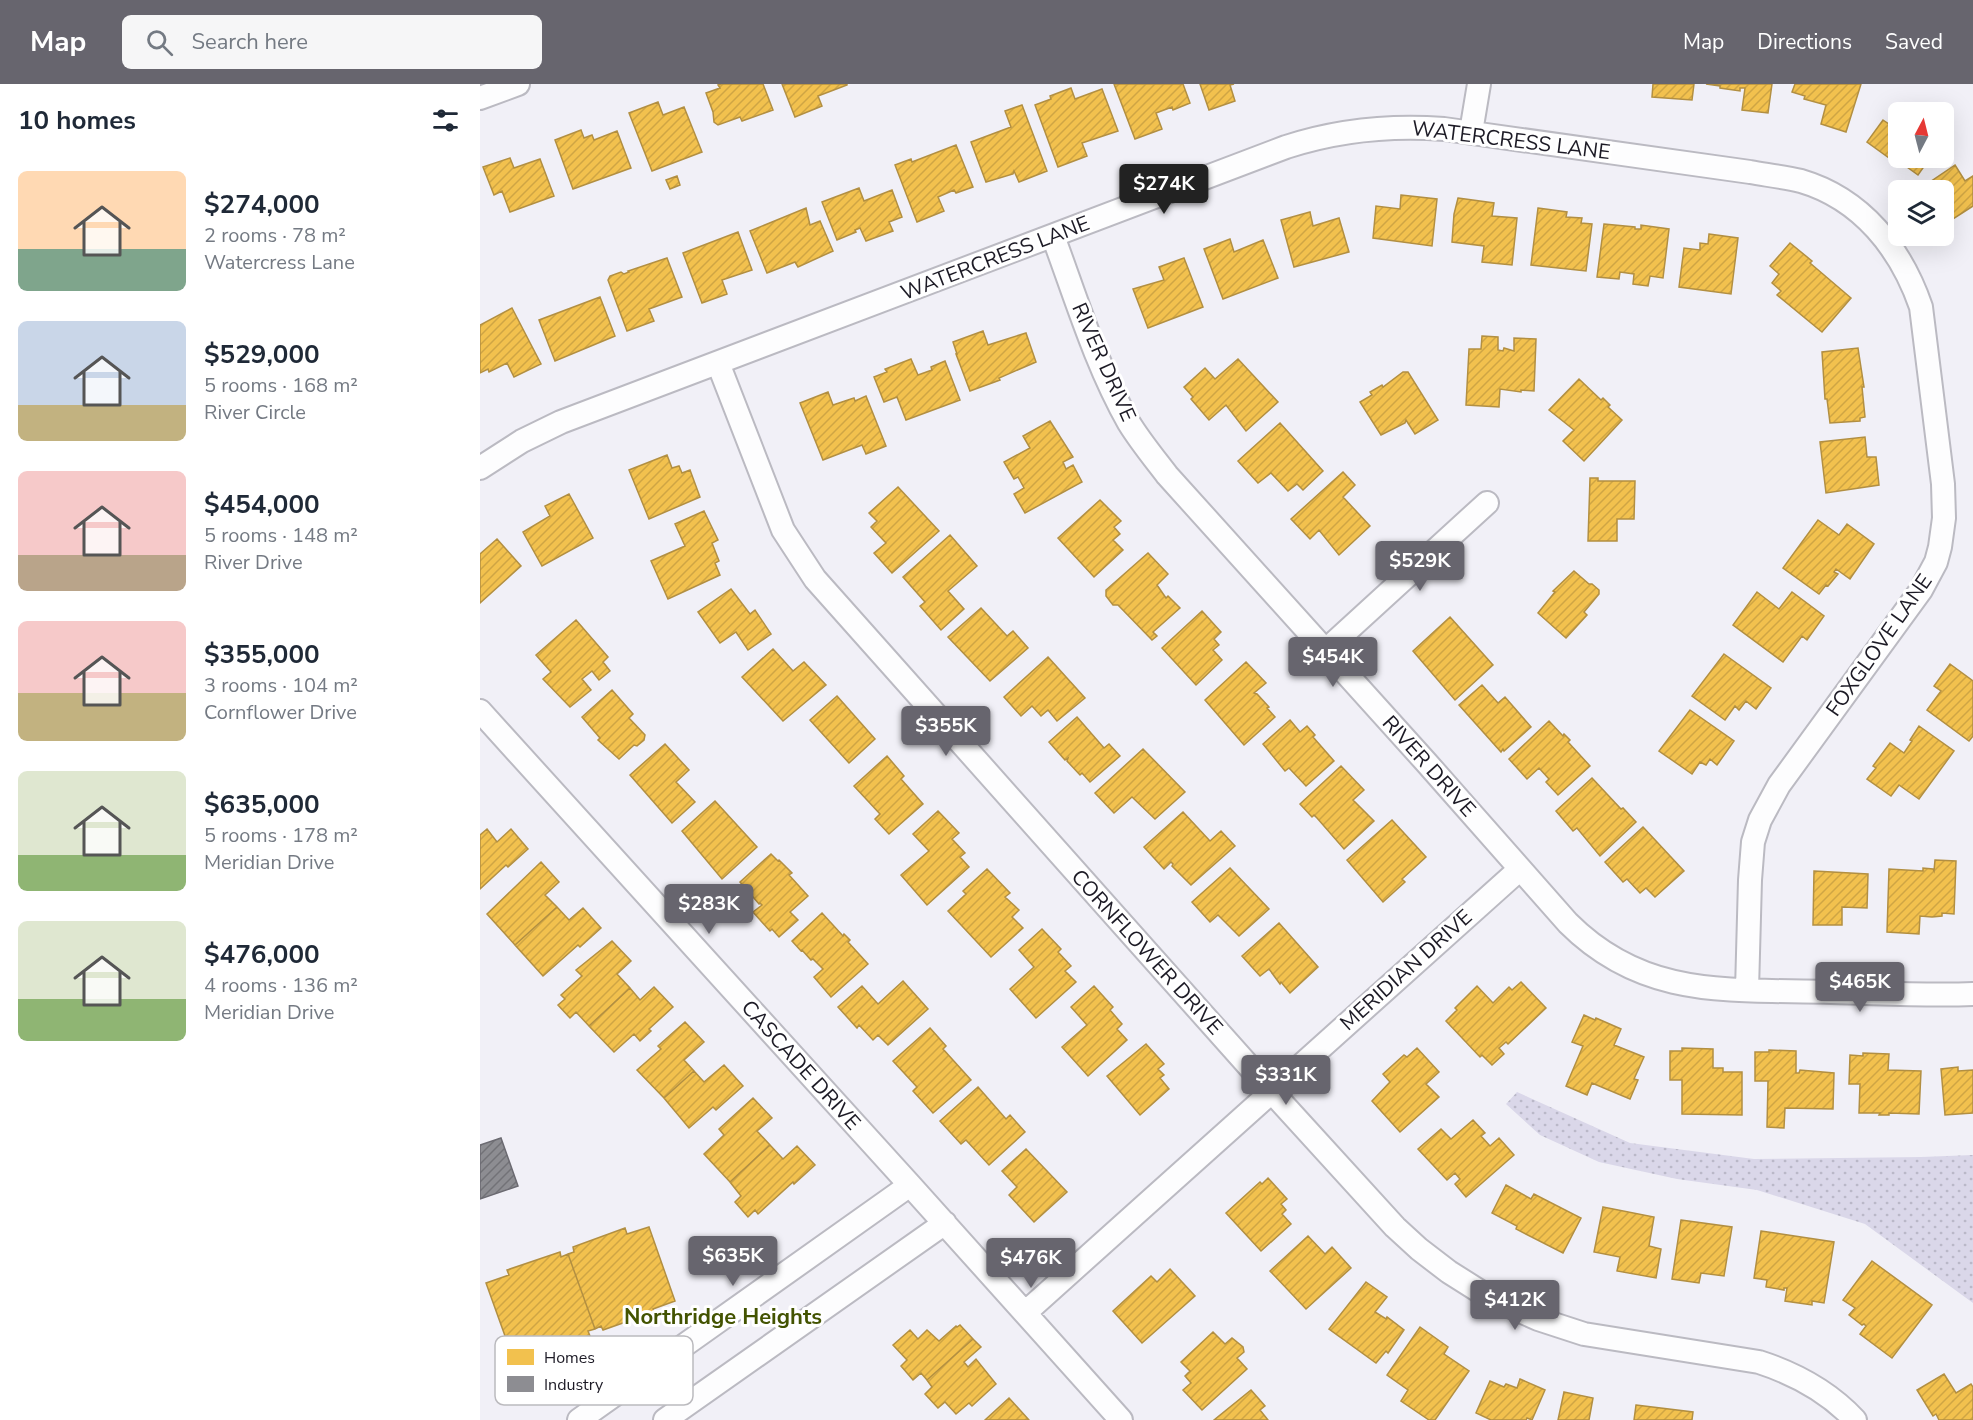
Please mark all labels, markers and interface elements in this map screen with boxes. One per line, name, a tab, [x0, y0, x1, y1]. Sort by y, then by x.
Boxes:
search box	[122, 15, 542, 69]
text: Map	[30, 23, 86, 61]
icon: search	[143, 26, 176, 59]
text: Search here	[191, 27, 308, 57]
text: Map	[1683, 28, 1724, 56]
text: Directions	[1757, 28, 1852, 56]
text: Saved	[1885, 28, 1943, 56]
north arrow	[1888, 102, 1954, 168]
map controls	[1888, 102, 1954, 246]
text: 10 homes	[18, 103, 136, 138]
icon: filters	[429, 104, 462, 137]
street label: WATERCRESS LANE	[1410, 114, 1612, 166]
pin: $274K	[1122, 164, 1206, 215]
text: $274K	[1133, 170, 1195, 197]
button: layers	[1888, 180, 1954, 246]
text: $274,000	[204, 187, 320, 222]
icon: home	[66, 195, 138, 267]
street label: WATERCRESS LANE	[897, 209, 1093, 307]
text: 2 rooms · 78 m²	[204, 222, 346, 249]
text: Watercress Lane	[204, 249, 355, 276]
street label: RIVER DRIVE	[1065, 298, 1143, 426]
text: $529,000	[204, 337, 320, 372]
icon: home	[66, 345, 138, 417]
text: 5 rooms · 168 m²	[204, 372, 358, 399]
text: River Circle	[204, 399, 306, 426]
text: $454,000	[204, 487, 320, 522]
icon: home	[66, 495, 138, 567]
text: 5 rooms · 148 m²	[204, 522, 358, 549]
pin: $529K	[1378, 541, 1462, 592]
text: $529K	[1389, 547, 1451, 574]
text: River Drive	[204, 549, 303, 576]
street label: FOXGLOVE LANE	[1819, 568, 1939, 722]
text: $355,000	[204, 637, 320, 672]
pin: $454K	[1291, 637, 1375, 688]
text: $454K	[1302, 643, 1364, 670]
icon: home	[66, 645, 138, 717]
text: 3 rooms · 104 m²	[204, 672, 358, 699]
text: Cornflower Drive	[204, 699, 357, 726]
pin: $355K	[904, 706, 988, 757]
street label: RIVER DRIVE	[1376, 709, 1482, 823]
text: $355K	[915, 712, 977, 739]
text: $635,000	[204, 787, 320, 822]
icon: home	[66, 795, 138, 867]
text: 5 rooms · 178 m²	[204, 822, 358, 849]
text: Meridian Drive	[204, 849, 334, 876]
street label: CORNFLOWER DRIVE	[1065, 863, 1229, 1041]
pin: $283K	[667, 884, 751, 935]
text: $283K	[678, 890, 740, 917]
street label: MERIDIAN DRIVE	[1334, 903, 1478, 1037]
text: $476,000	[204, 937, 320, 972]
icon: home	[66, 945, 138, 1017]
pin: $465K	[1818, 962, 1902, 1013]
text: $465K	[1829, 968, 1891, 995]
text: 4 rooms · 136 m²	[204, 972, 358, 999]
street label: CASCADE DRIVE	[735, 994, 867, 1136]
text: Meridian Drive	[204, 999, 334, 1026]
pin: $331K	[1244, 1055, 1328, 1106]
text: $331K	[1255, 1061, 1317, 1088]
pin: $635K	[691, 1236, 775, 1287]
pin: $476K	[989, 1238, 1073, 1289]
text: $635K	[702, 1242, 764, 1269]
text: $476K	[1000, 1244, 1062, 1271]
pin: $412K	[1473, 1280, 1557, 1331]
text: $412K	[1484, 1286, 1546, 1313]
district label: Northridge Heights	[624, 1302, 822, 1332]
legend	[495, 1336, 693, 1405]
text: Homes	[544, 1347, 595, 1369]
text: Industry	[544, 1374, 604, 1396]

